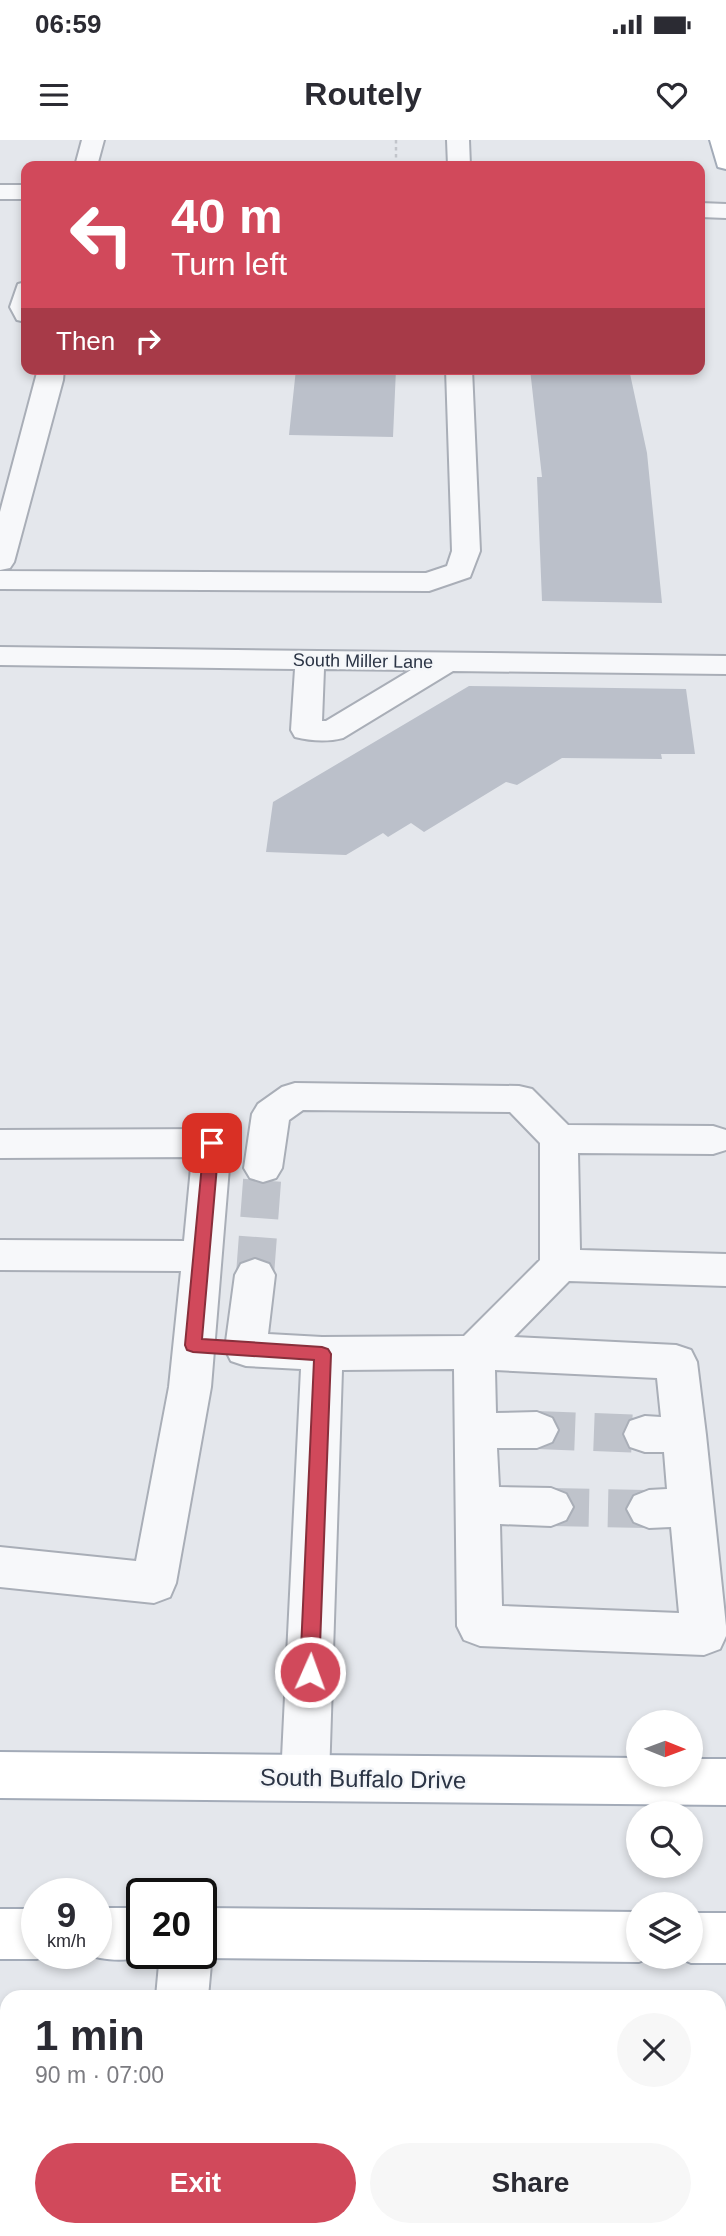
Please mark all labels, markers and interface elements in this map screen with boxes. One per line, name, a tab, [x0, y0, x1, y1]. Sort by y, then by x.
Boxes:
text: 06:59	[35, 9, 102, 39]
icon: menu	[35, 76, 73, 114]
text: Routely	[304, 76, 422, 112]
icon: heart	[653, 76, 691, 114]
icon: left	[56, 189, 147, 280]
text: 40 m	[171, 189, 283, 243]
text: Turn left	[171, 246, 287, 282]
icon: right	[129, 322, 167, 360]
text: Then	[56, 326, 115, 356]
street label: South Miller Lane	[293, 650, 433, 672]
pin	[182, 1113, 242, 1173]
icon: arrive	[193, 1124, 231, 1162]
position arrow	[273, 1635, 347, 1709]
north arrow	[626, 1710, 704, 1787]
map controls	[626, 1710, 703, 1969]
street label: South Buffalo Drive	[260, 1763, 466, 1794]
button: search	[626, 1801, 703, 1878]
speed limit sign: 20	[126, 1878, 217, 1969]
button: layers	[626, 1892, 703, 1969]
text: 9	[57, 1895, 76, 1934]
text: km/h	[47, 1931, 86, 1951]
text: 1 min	[35, 2012, 145, 2059]
button: close	[617, 2013, 691, 2087]
text: 90 m · 07:00	[35, 2062, 164, 2088]
button: Exit	[35, 2143, 356, 2223]
button: Share	[370, 2143, 691, 2223]

